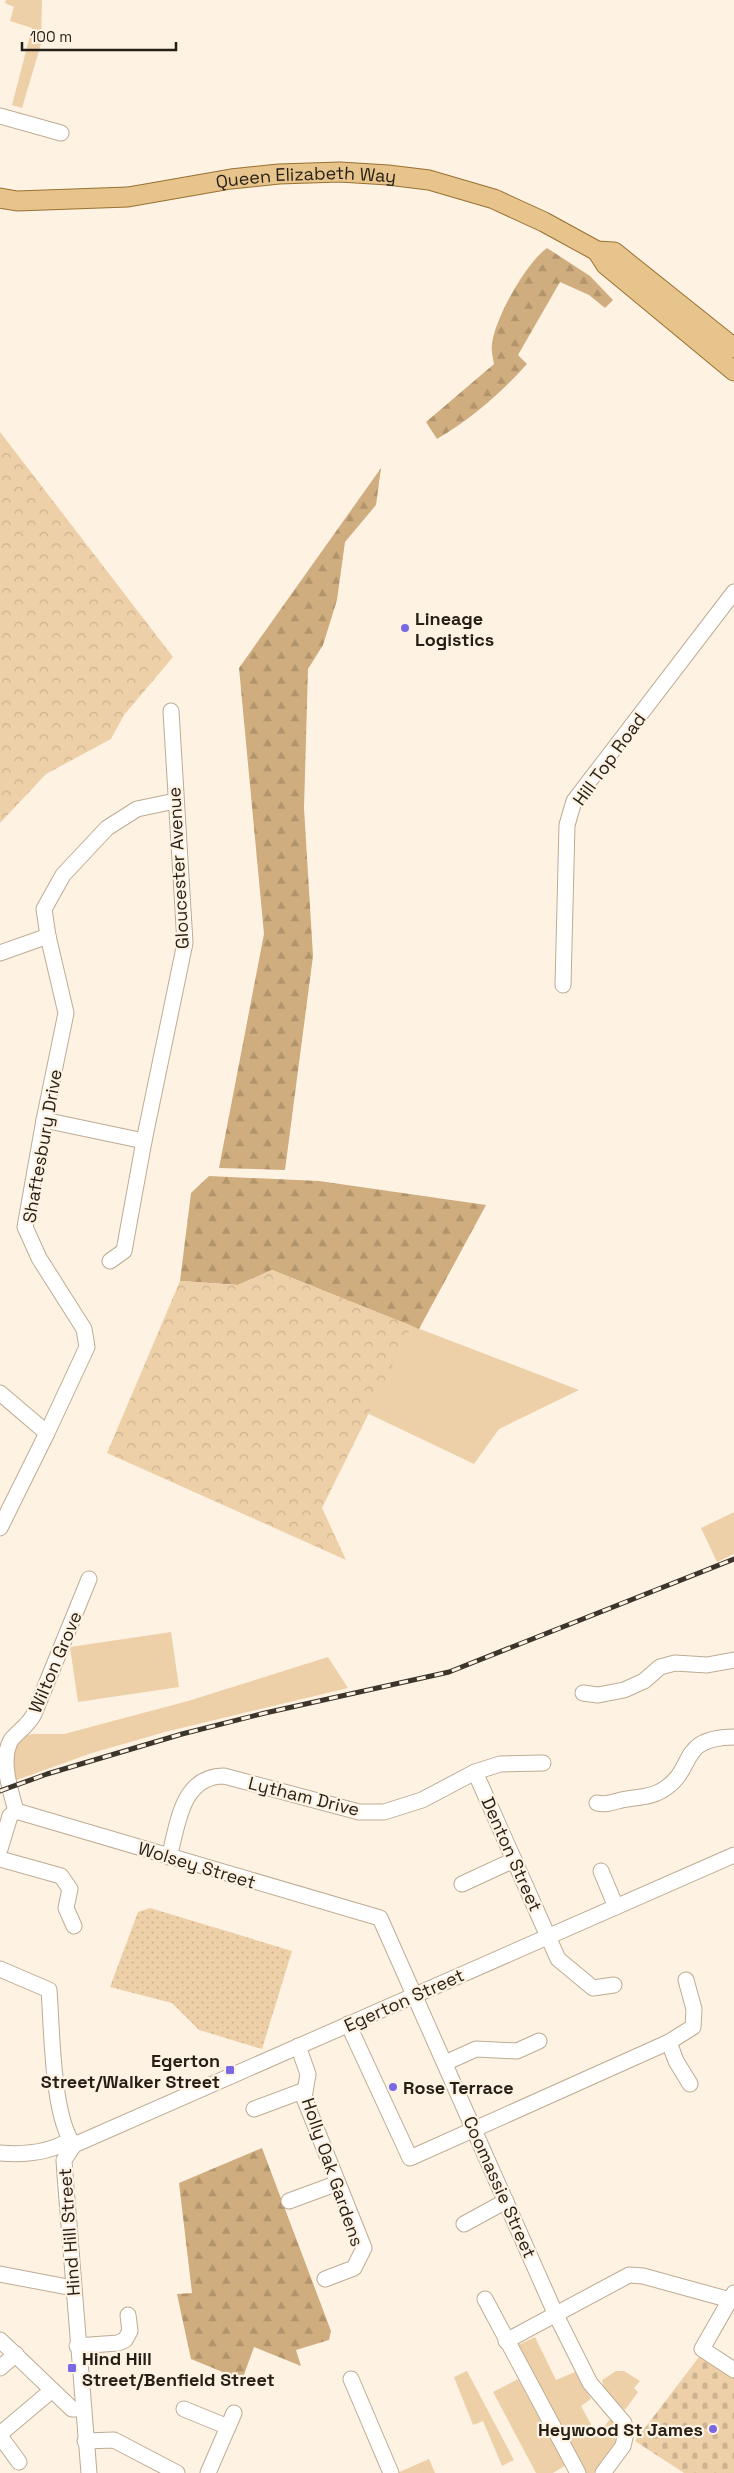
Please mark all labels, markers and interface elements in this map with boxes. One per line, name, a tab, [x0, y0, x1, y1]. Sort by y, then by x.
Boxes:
scale bar	[22, 20, 176, 52]
text: 100 m	[30, 27, 72, 46]
street label: Queen Elizabeth Way	[214, 160, 398, 193]
place label: Lineage Logistics	[415, 607, 494, 651]
marker: Lineage Logistics	[399, 622, 411, 634]
street label: Hill Top Road	[568, 708, 650, 810]
street label: Gloucester Avenue	[162, 786, 194, 950]
street label: Shaftesbury Drive	[17, 1067, 67, 1225]
street label: Wilton Grove	[23, 1608, 87, 1716]
street label: Lytham Drive	[246, 1771, 362, 1821]
street label: Denton Street	[476, 1793, 548, 1915]
street label: Wolsey Street	[135, 1836, 259, 1894]
street label: Egerton Street	[340, 1963, 468, 2037]
place label: Egerton Street/Walker Street	[41, 2049, 220, 2093]
marker: Egerton Street/Walker Street	[224, 2064, 236, 2076]
place label: Rose Terrace	[403, 2076, 514, 2099]
marker: Rose Terrace	[387, 2081, 399, 2093]
street label: Holly Oak Gardens	[297, 2095, 369, 2249]
street label: Coomassie Street	[458, 2112, 542, 2262]
street label: Hind Hill Street	[53, 2167, 85, 2297]
place label: Hind Hill Street/Benfield Street	[82, 2347, 275, 2391]
marker: Hind Hill Street/Benfield Street	[66, 2362, 78, 2374]
place label: Heywood St James	[538, 2418, 703, 2441]
marker: Heywood St James	[707, 2423, 719, 2435]

